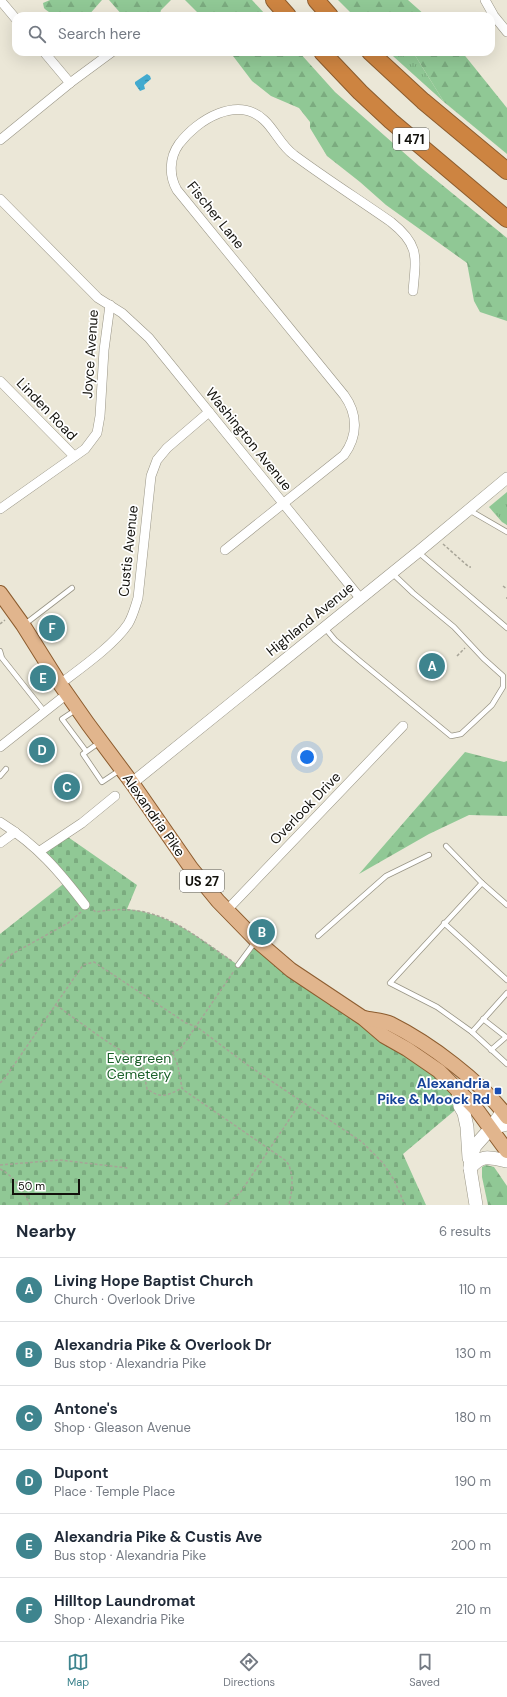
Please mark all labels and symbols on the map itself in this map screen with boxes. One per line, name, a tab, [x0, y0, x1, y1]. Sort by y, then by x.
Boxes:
road number: I 471	[393, 128, 429, 150]
street label: Fischer Lane	[183, 178, 249, 252]
street label: Joyce Avenue	[78, 309, 102, 399]
street label: Linden Road	[13, 374, 81, 444]
street label: Washington Avenue	[202, 384, 296, 494]
street label: Custis Avenue	[114, 504, 142, 598]
street label: Highland Avenue	[263, 578, 358, 660]
pin: F	[39, 613, 65, 643]
pin: A	[419, 651, 445, 681]
pin: E	[30, 663, 56, 693]
pin: D	[29, 735, 55, 765]
your location	[297, 747, 317, 767]
street label: Overlook Drive	[266, 768, 344, 848]
street label: Alexandria Pike	[119, 770, 189, 860]
pin: C	[54, 772, 80, 802]
road number: US 27	[180, 870, 224, 892]
pin: B	[249, 917, 275, 947]
park label: Evergreen Cemetery	[107, 1049, 171, 1083]
place label: Alexandria Pike & Moock Rd	[377, 1074, 490, 1108]
marker: Alexandria Pike & Moock Rd	[493, 1086, 503, 1096]
scale bar	[12, 1177, 80, 1196]

